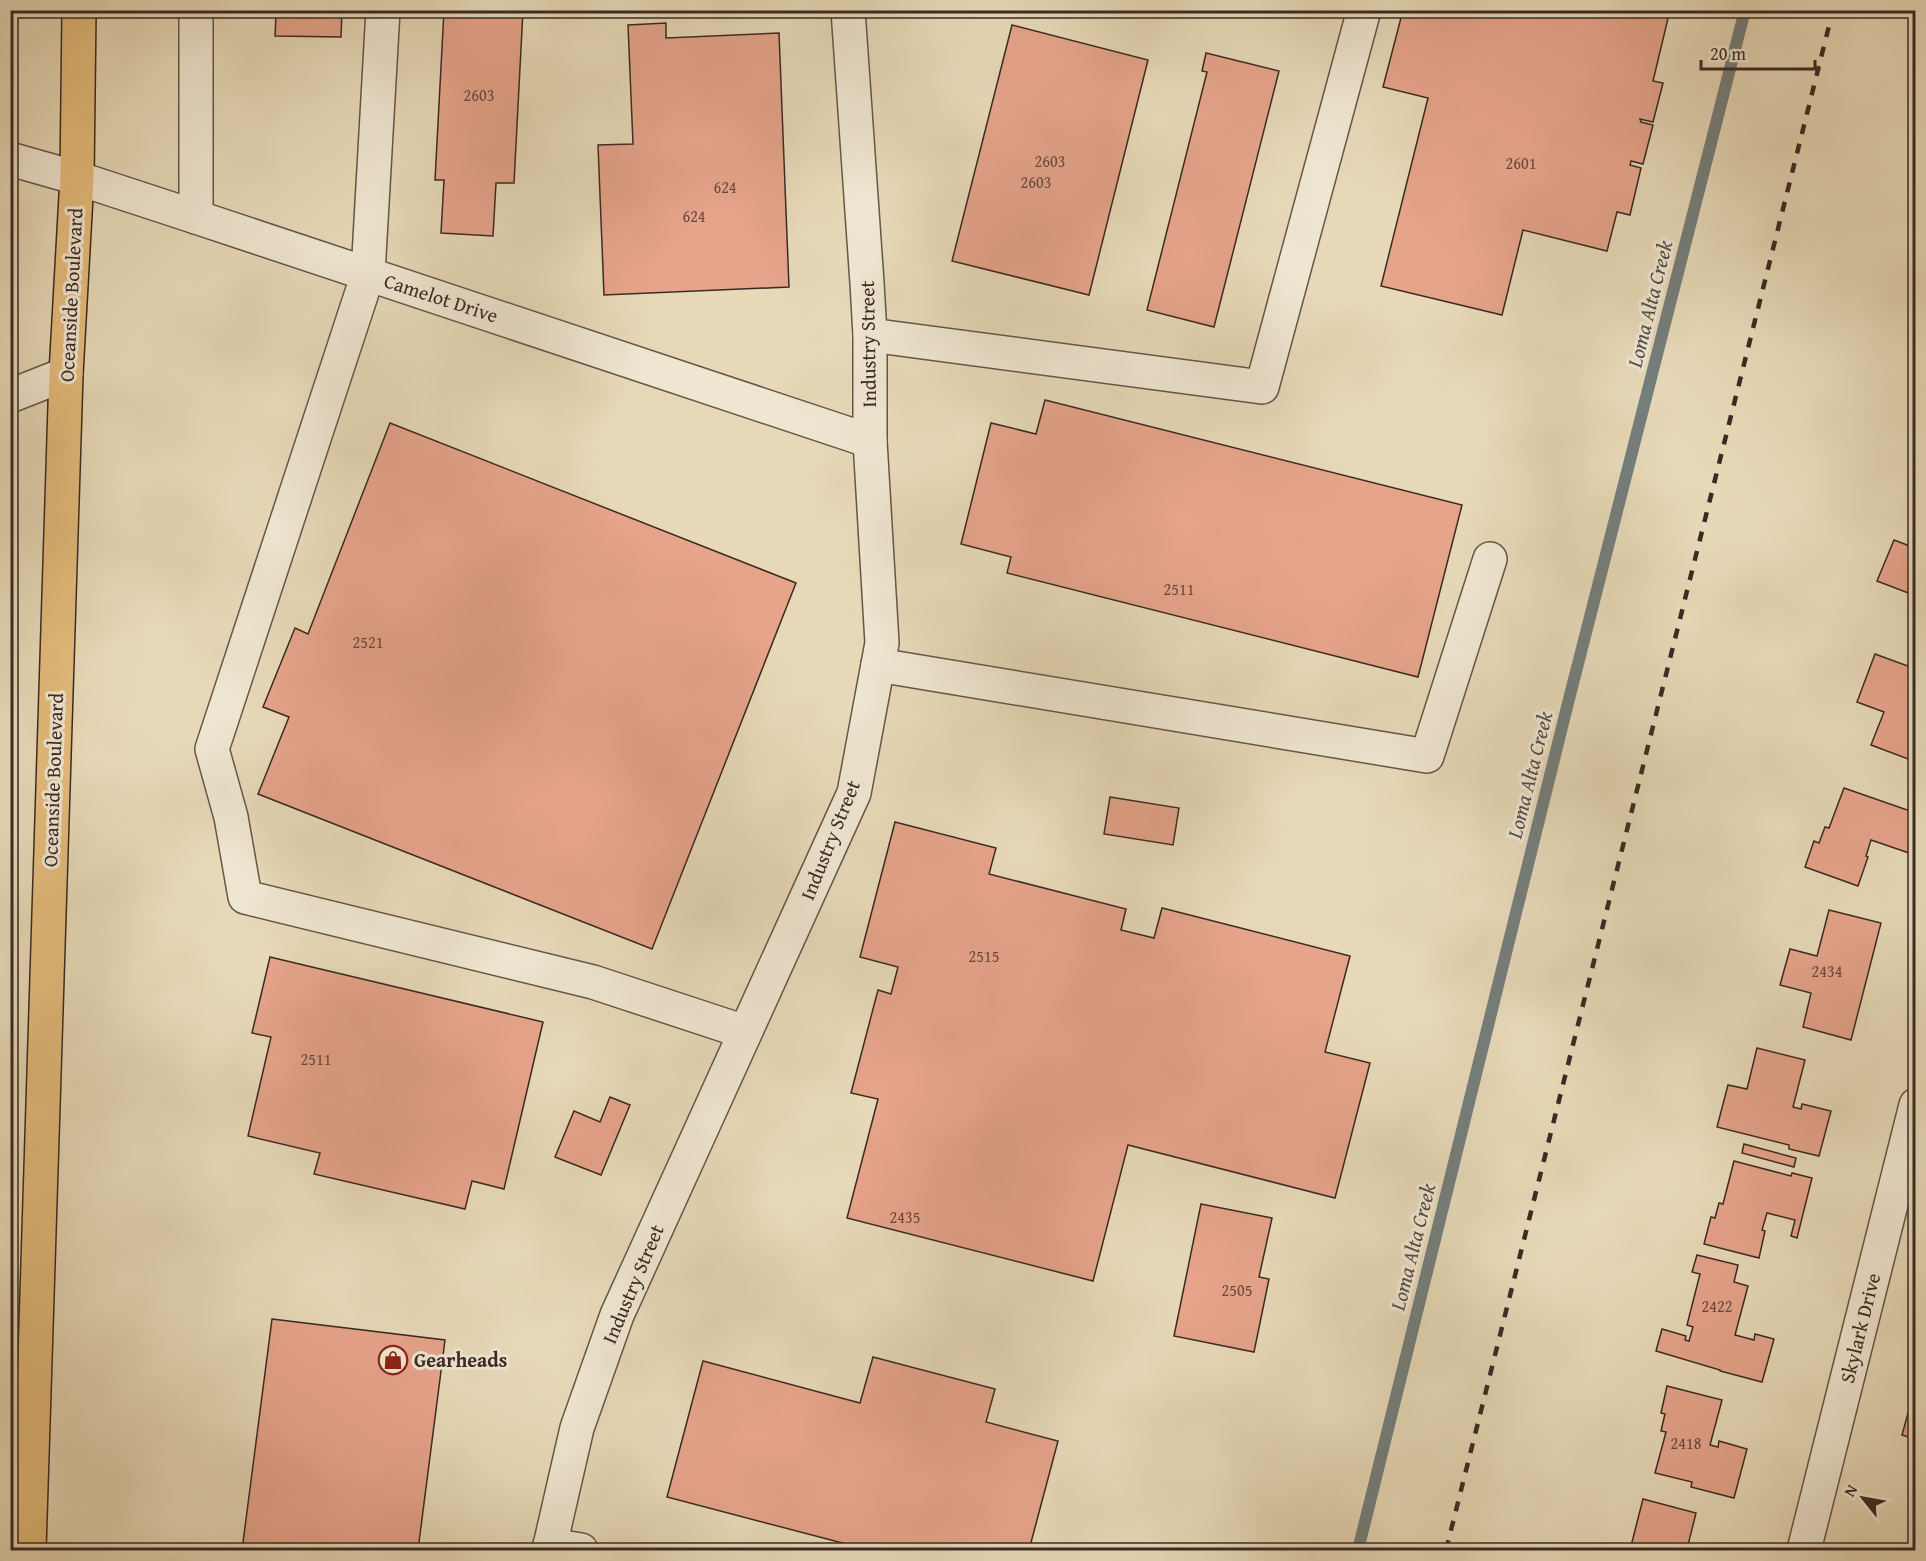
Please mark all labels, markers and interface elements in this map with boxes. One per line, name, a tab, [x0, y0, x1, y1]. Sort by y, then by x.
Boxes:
scale bar	[1701, 33, 1815, 71]
text: 20 m	[1710, 40, 1746, 67]
house number: 2603	[464, 83, 494, 107]
house number: 2603	[1035, 149, 1065, 173]
house number: 2601	[1506, 151, 1536, 175]
house number: 2603	[1021, 170, 1051, 194]
house number: 624	[713, 175, 737, 199]
house number: 624	[682, 204, 706, 228]
street label: Oceanside Boulevard	[51, 207, 90, 383]
water label: Loma Alta Creek	[1619, 237, 1680, 372]
street label: Camelot Drive	[380, 265, 502, 330]
street label: Industry Street	[852, 280, 883, 408]
house number: 2511	[1164, 577, 1194, 601]
house number: 2521	[353, 630, 383, 654]
street label: Oceanside Boulevard	[35, 692, 70, 868]
water label: Loma Alta Creek	[1499, 708, 1560, 843]
street label: Industry Street	[792, 775, 867, 904]
house number: 2515	[969, 944, 999, 968]
house number: 2434	[1812, 959, 1843, 983]
house number: 2511	[301, 1047, 331, 1071]
water label: Loma Alta Creek	[1382, 1180, 1443, 1315]
house number: 2435	[890, 1205, 920, 1229]
street label: Industry Street	[594, 1220, 671, 1348]
street label: Skylark Drive	[1832, 1270, 1887, 1386]
house number: 2505	[1222, 1278, 1252, 1302]
house number: 2422	[1702, 1294, 1732, 1318]
shop icon: Gearheads	[377, 1344, 409, 1376]
place label: Gearheads	[414, 1345, 507, 1374]
house number: 2418	[1671, 1431, 1702, 1455]
north arrow	[1833, 1468, 1893, 1528]
text: N	[1837, 1479, 1863, 1501]

